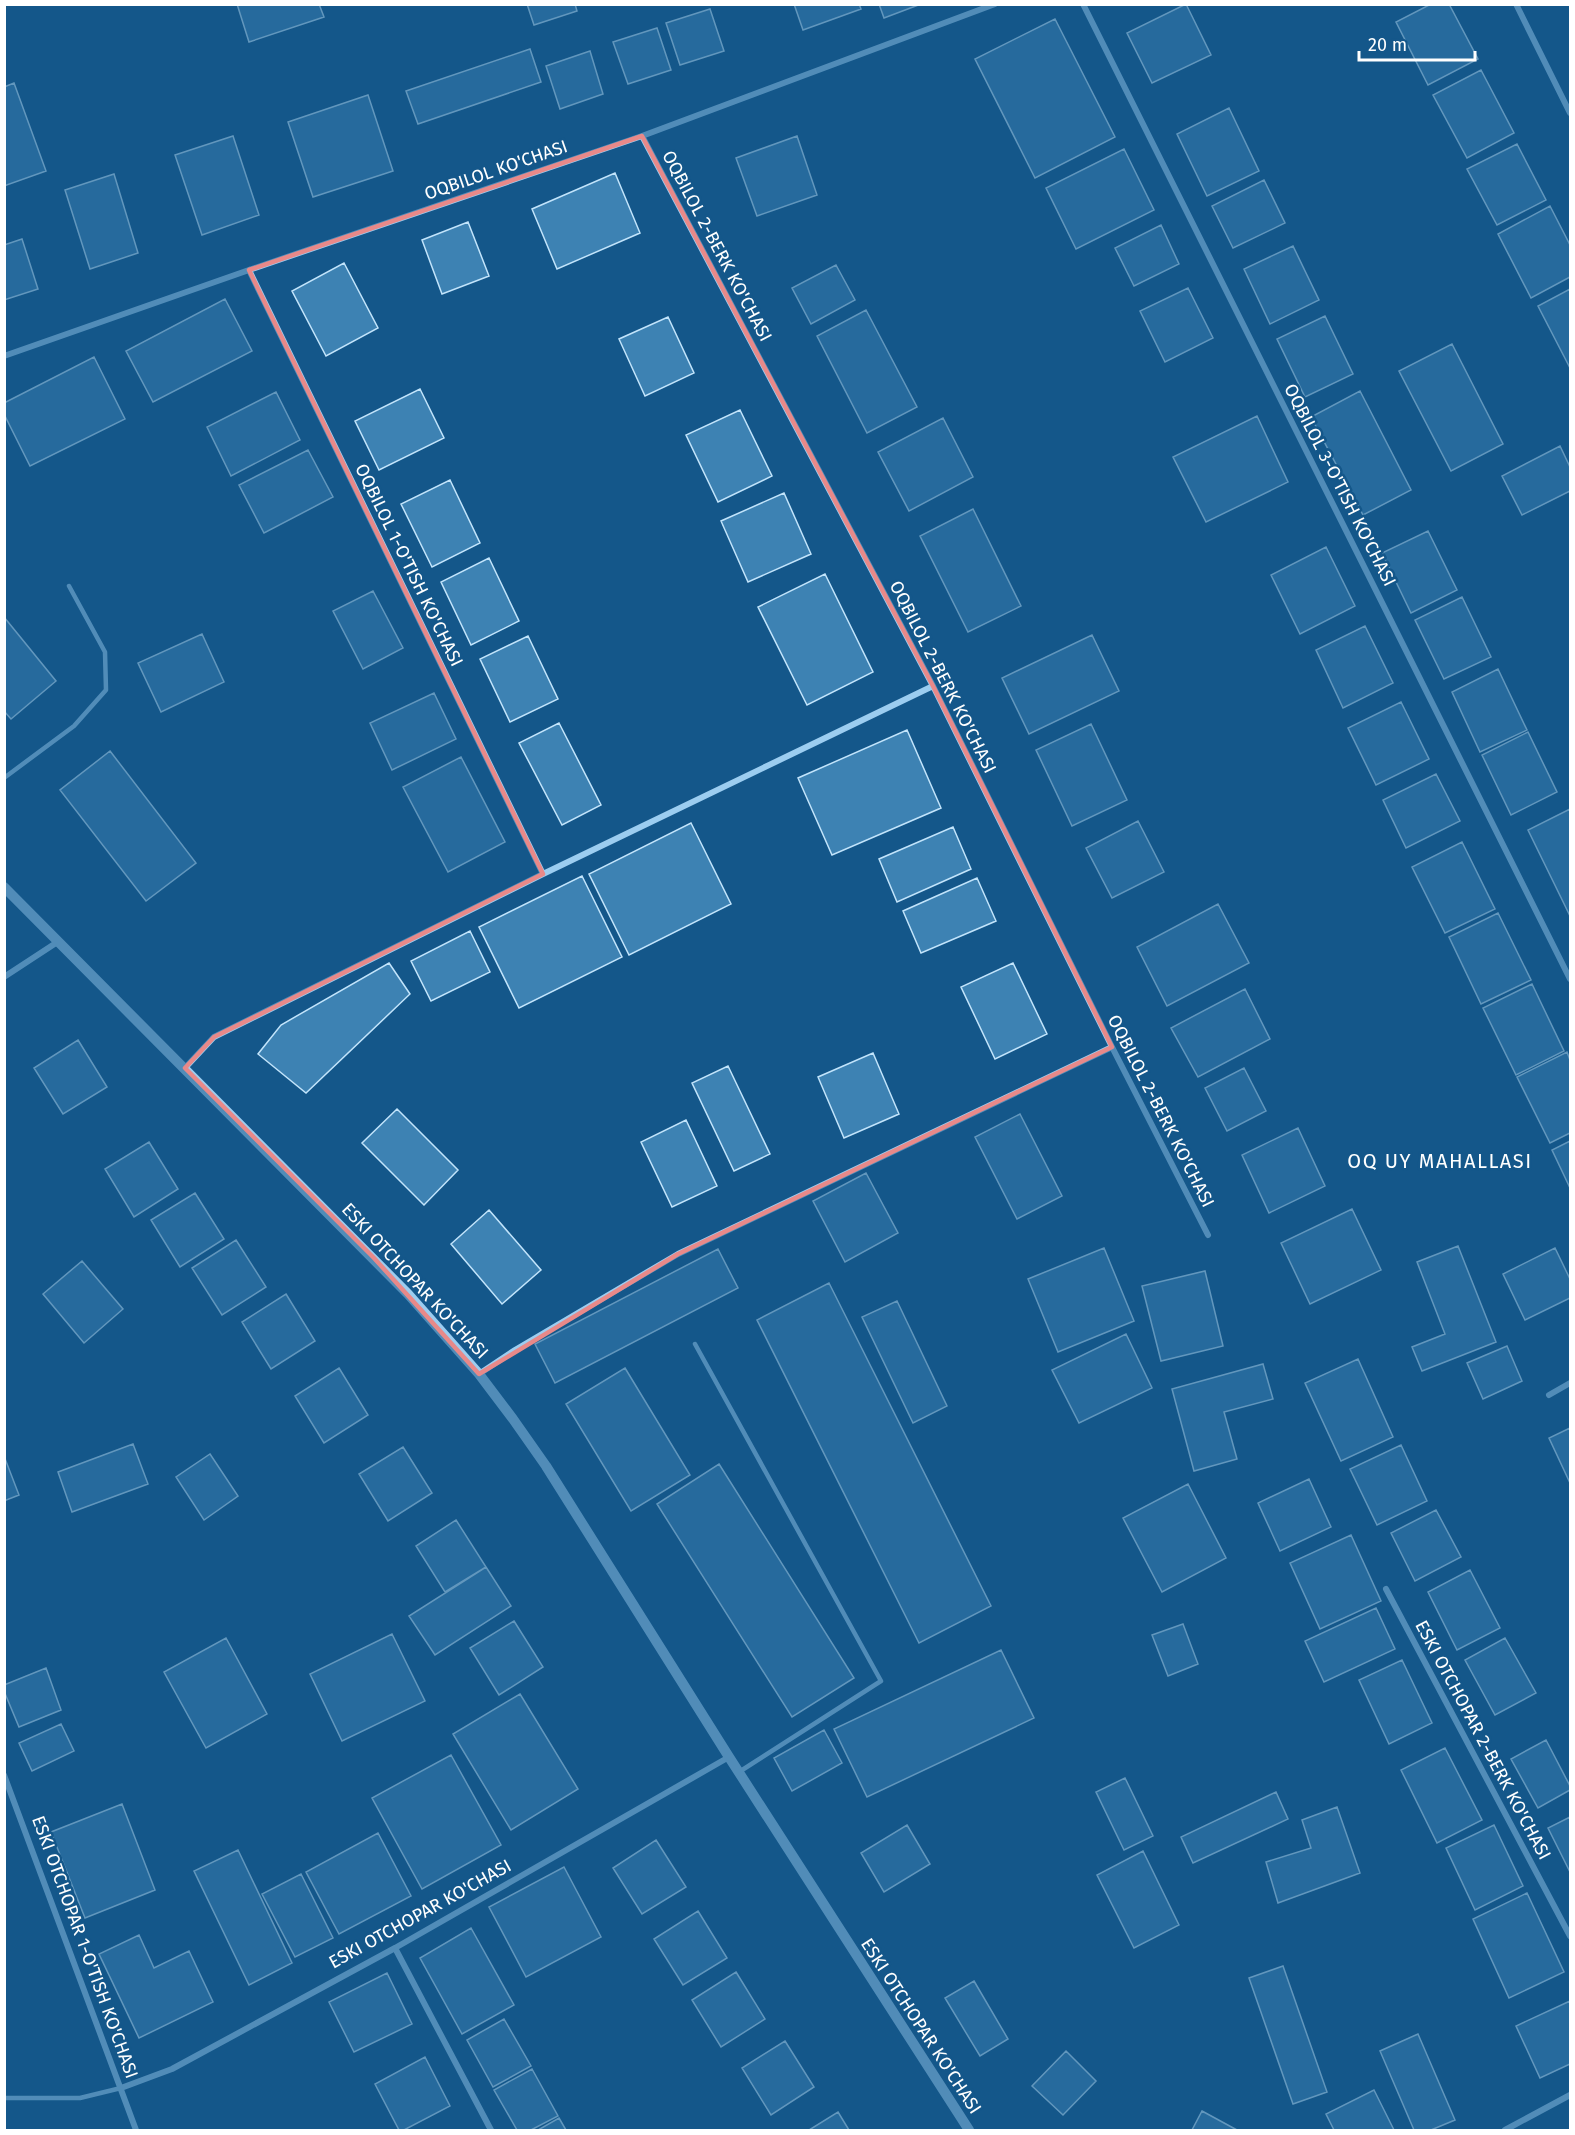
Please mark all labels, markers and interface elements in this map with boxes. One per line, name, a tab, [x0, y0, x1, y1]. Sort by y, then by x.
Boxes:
scale bar	[1359, 24, 1474, 62]
text: 20 m	[1368, 34, 1407, 56]
street label: OQBILOL KO'CHASI	[422, 135, 570, 205]
street label: OQBILOL 2-BERK KO'CHASI	[657, 147, 777, 345]
street label: OQBILOL 3-O'TISH KO'CHASI	[1279, 380, 1401, 590]
street label: OQBILOL 1-O'TISH KO'CHASI	[350, 460, 468, 670]
street label: OQBILOL 2-BERK KO'CHASI	[885, 577, 1001, 777]
street label: OQBILOL 2-BERK KO'CHASI	[1103, 1011, 1219, 1211]
district label: OQ UY MAHALLASI	[1347, 1149, 1533, 1173]
street label: ESKI OTCHOPAR KO'CHASI	[337, 1199, 493, 1363]
street label: ESKI OTCHOPAR 2-BERK KO'CHASI	[1410, 1616, 1556, 1864]
street label: ESKI OTCHOPAR 1-O'TISH KO'CHASI	[27, 1813, 143, 2081]
street label: ESKI OTCHOPAR KO'CHASI	[325, 1855, 515, 1973]
street label: ESKI OTCHOPAR KO'CHASI	[856, 1934, 986, 2118]

